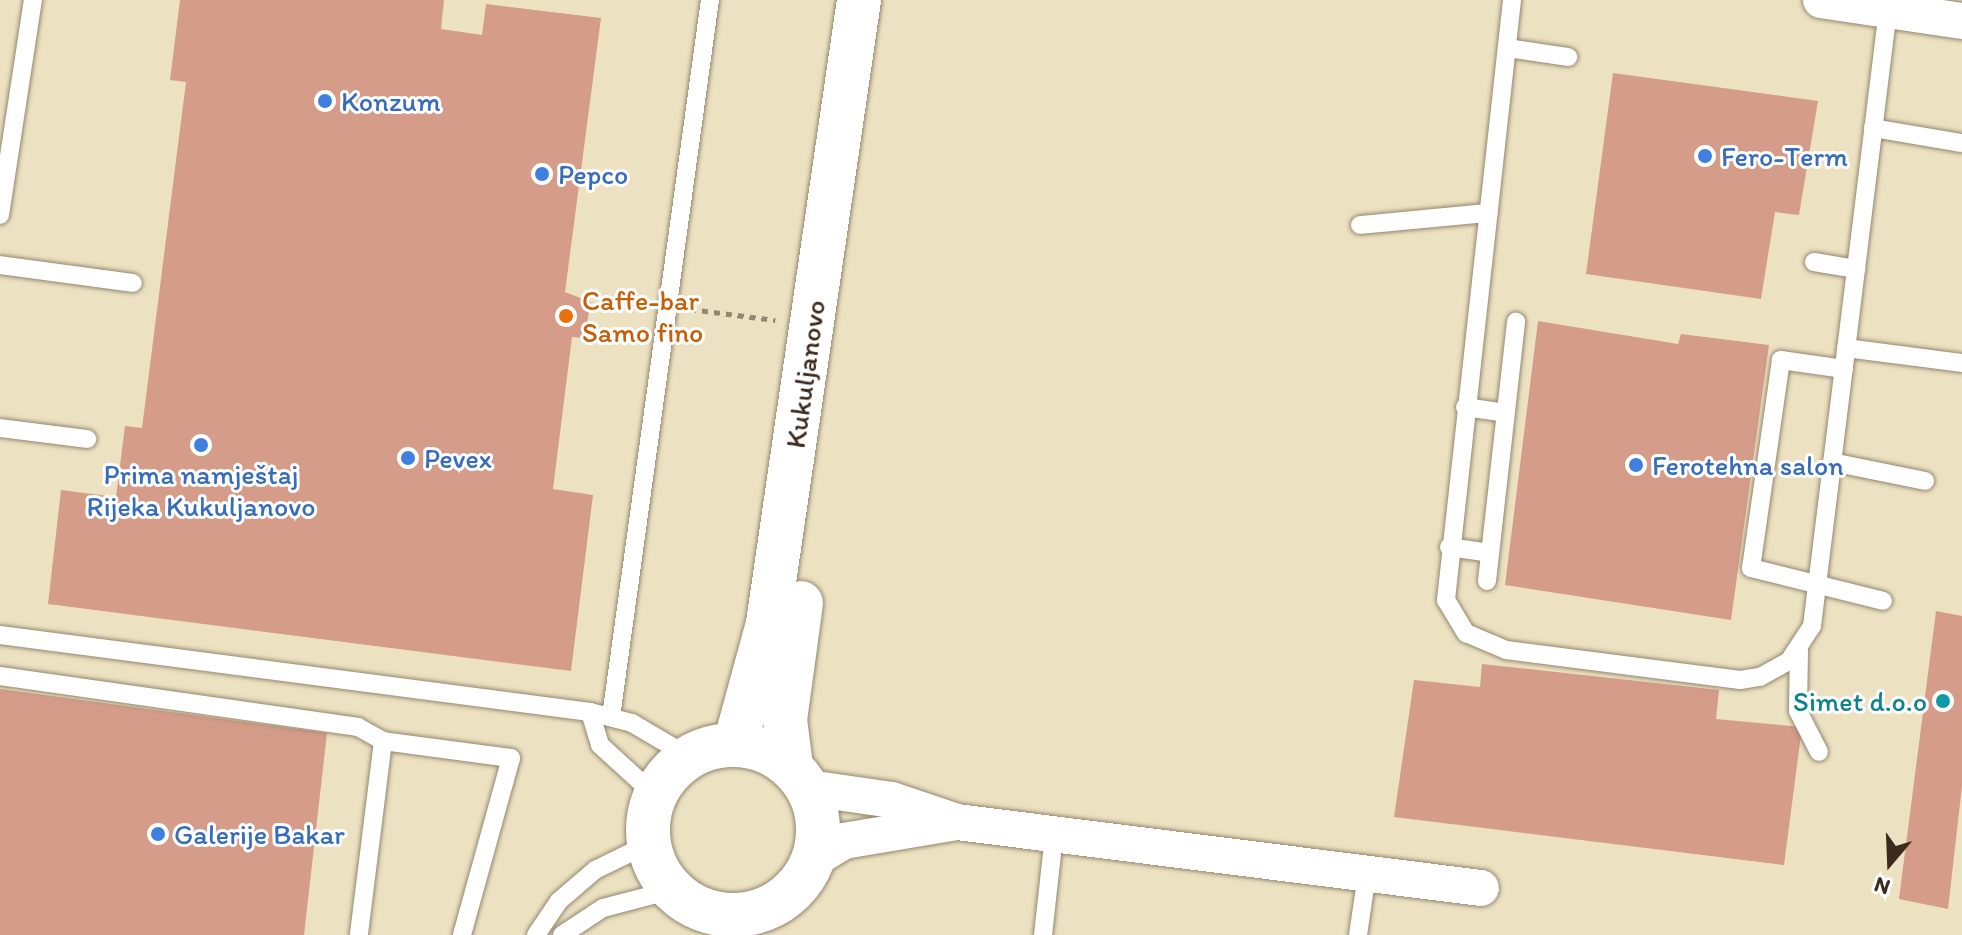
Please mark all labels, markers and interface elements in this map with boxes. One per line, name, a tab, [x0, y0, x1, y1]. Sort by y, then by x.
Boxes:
place label: Konzum	[341, 84, 440, 118]
marker: Konzum	[316, 92, 334, 110]
place label: Fero-Term	[1721, 139, 1848, 173]
marker: Fero-Term	[1696, 147, 1714, 165]
place label: Pepco	[558, 157, 628, 191]
marker: Pepco	[533, 165, 551, 183]
place label: Caffe-bar Samo fino	[582, 283, 704, 349]
street label: Kukuljanovo	[778, 298, 832, 450]
marker: Caffe-bar Samo fino	[557, 307, 575, 325]
marker: Prima namještaj Rijeka Kukuljanovo	[192, 436, 210, 454]
place label: Pevex	[424, 441, 492, 475]
place label: Ferotehna salon	[1652, 448, 1845, 482]
marker: Pevex	[399, 449, 417, 467]
marker: Ferotehna salon	[1627, 456, 1645, 474]
place label: Prima namještaj Rijeka Kukuljanovo	[87, 457, 315, 523]
place label: Simet d.o.o	[1793, 684, 1927, 718]
marker: Simet d.o.o	[1934, 692, 1952, 710]
place label: Galerije Bakar	[174, 817, 345, 851]
north arrow	[1850, 823, 1930, 903]
marker: Galerije Bakar	[149, 825, 167, 843]
text: N	[1871, 871, 1893, 901]

